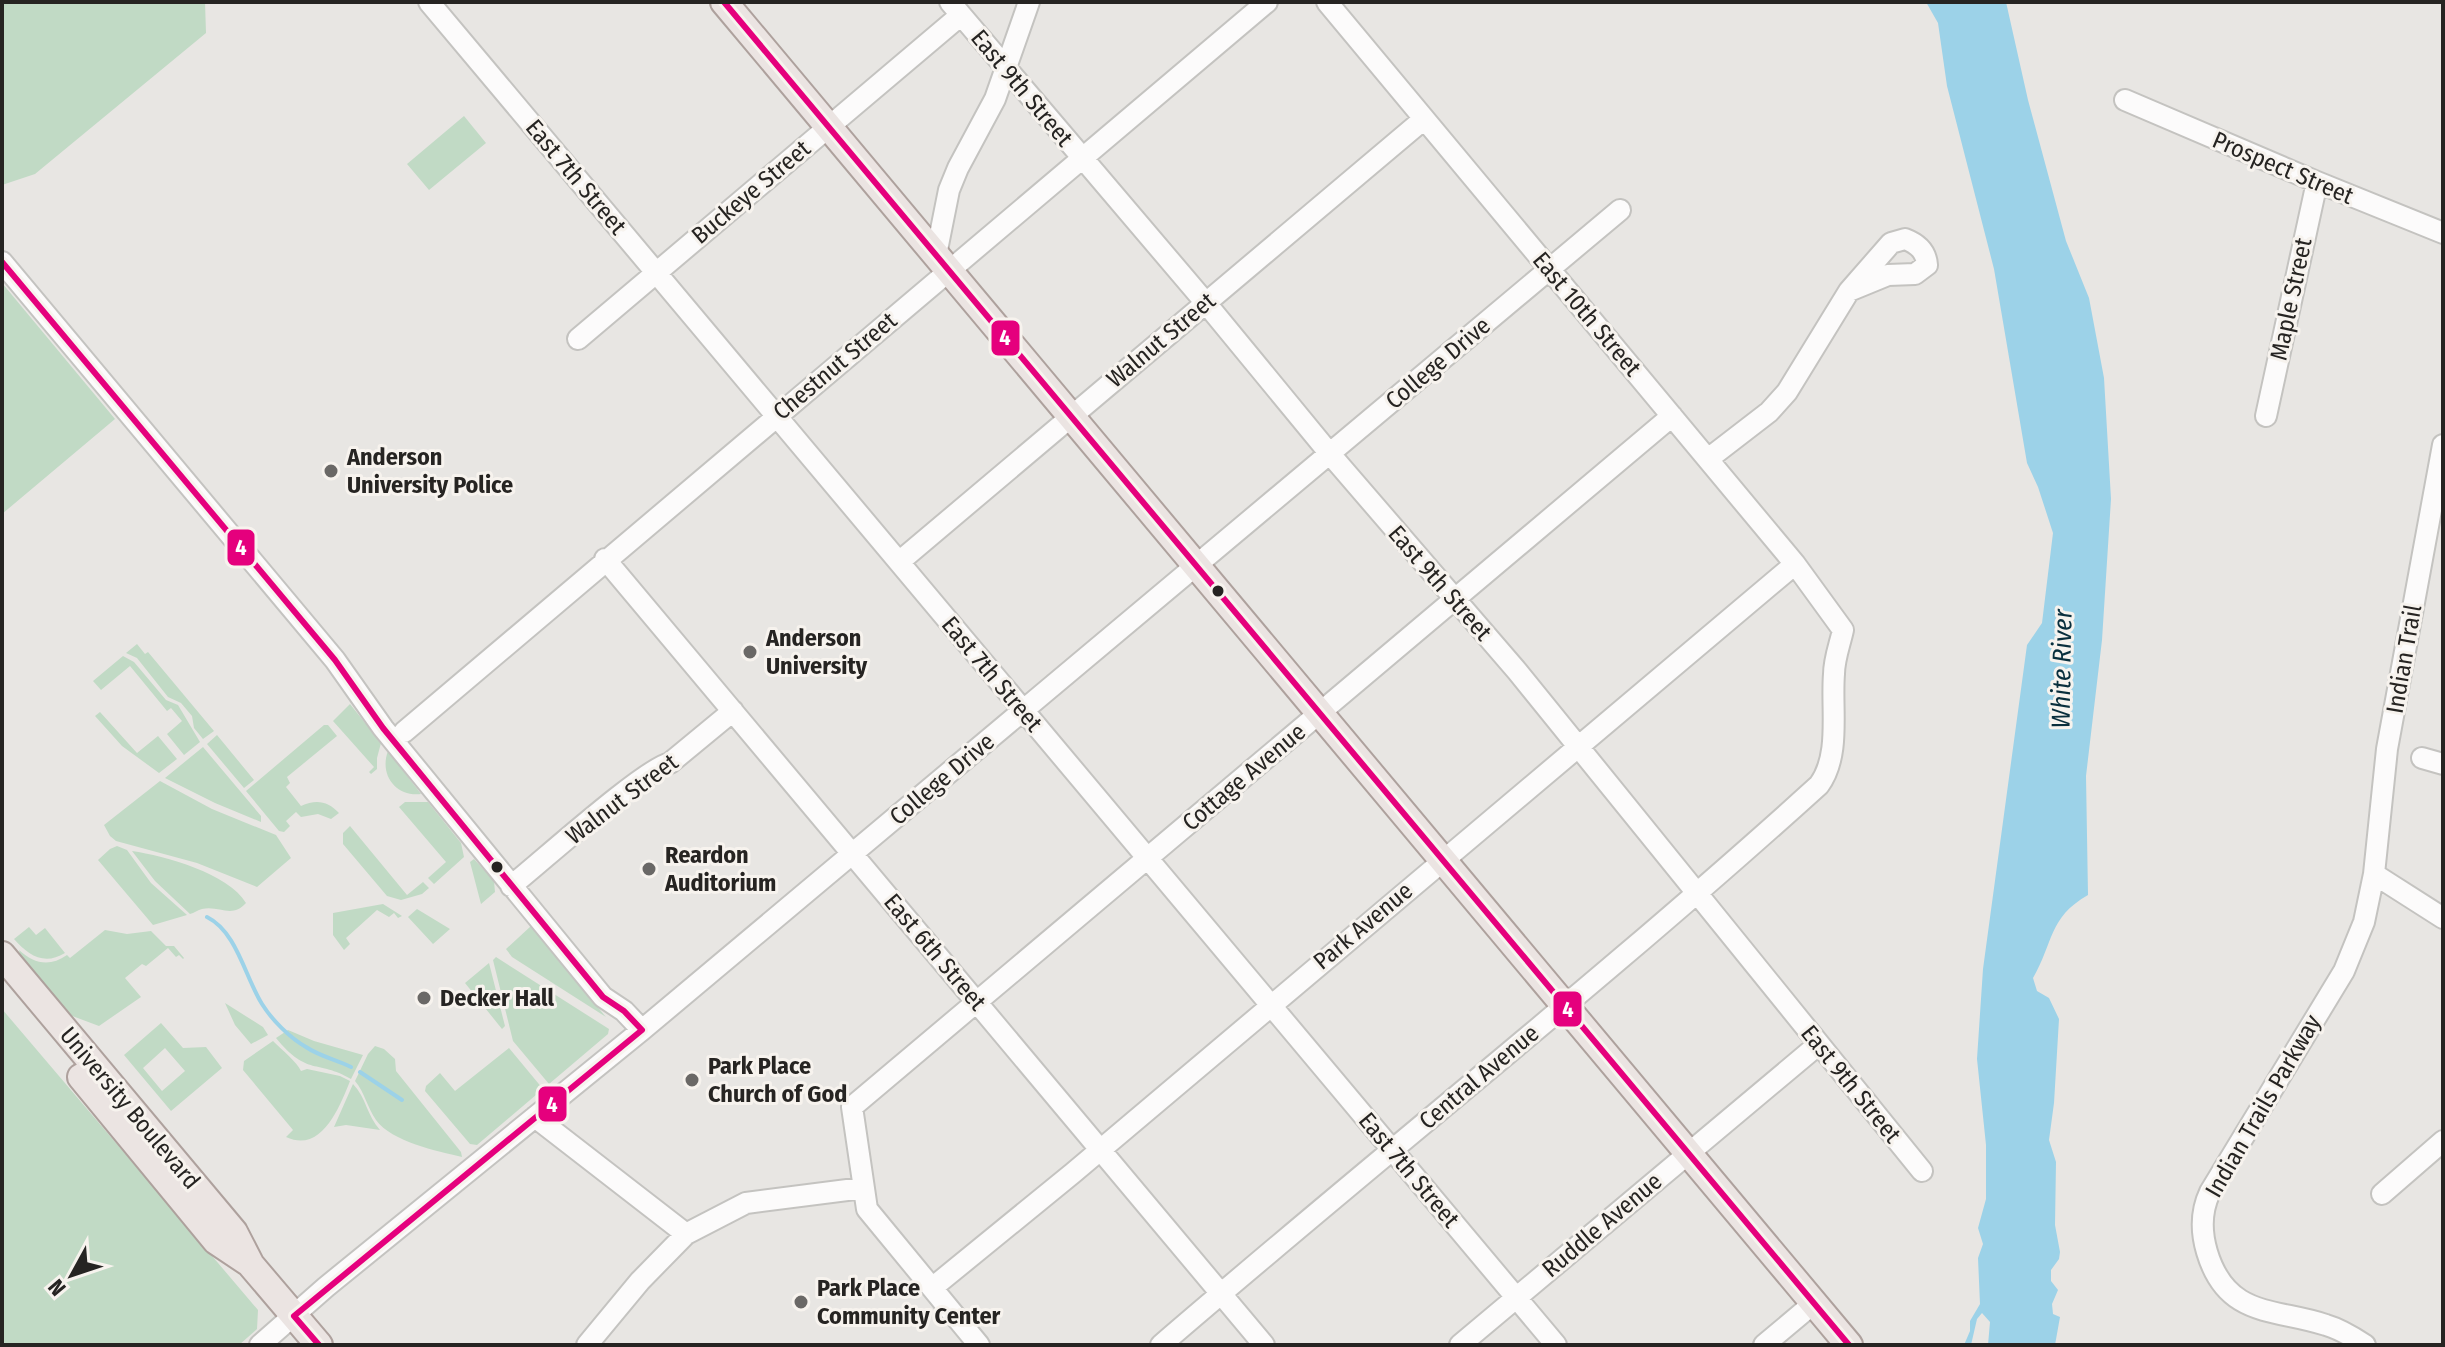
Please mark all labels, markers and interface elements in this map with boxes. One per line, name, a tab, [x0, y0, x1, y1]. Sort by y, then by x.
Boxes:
street label: East 9th Street	[965, 24, 1079, 152]
street label: East 7th Street	[520, 114, 632, 240]
street label: Prospect Street	[2208, 126, 2358, 210]
street label: Buckeye Street	[686, 134, 816, 250]
street label: Maple Street	[2264, 235, 2318, 363]
street label: East 10th Street	[1527, 246, 1647, 382]
street label: Walnut Street	[1101, 286, 1221, 393]
street label: Chestnut Street	[768, 306, 902, 426]
street label: College Drive	[1380, 311, 1496, 415]
line badge: 4	[990, 319, 1021, 357]
text: 4	[999, 324, 1011, 351]
place label: Anderson University Police	[346, 443, 513, 499]
marker: Anderson University Police	[322, 462, 340, 480]
street label: East 9th Street	[1382, 520, 1498, 646]
line badge: 4	[226, 528, 256, 567]
text: 4	[235, 534, 247, 561]
unlabelled marker	[1210, 583, 1226, 599]
street label: Indian Trail	[2381, 602, 2427, 716]
water label: White River	[2045, 608, 2079, 729]
street label: East 7th Street	[936, 611, 1048, 737]
place label: Anderson University	[765, 624, 868, 680]
marker: Anderson University	[741, 643, 759, 661]
street label: Cottage Avenue	[1177, 717, 1311, 837]
street label: College Drive	[884, 727, 1000, 831]
street label: Walnut Street	[561, 748, 684, 850]
place label: Reardon Auditorium	[664, 841, 776, 897]
unlabelled marker	[489, 859, 505, 875]
marker: Reardon Auditorium	[640, 860, 658, 878]
street label: Park Avenue	[1308, 877, 1418, 975]
street label: East 6th Street	[878, 888, 992, 1016]
place label: Decker Hall	[440, 984, 554, 1012]
marker: Decker Hall	[415, 989, 433, 1007]
line badge: 4	[1552, 990, 1583, 1028]
text: 4	[1562, 996, 1574, 1023]
street label: Indian Trails Parkway	[2199, 1010, 2327, 1202]
street label: Central Avenue	[1414, 1019, 1544, 1135]
street label: East 9th Street	[1795, 1020, 1907, 1149]
street label: University Boulevard	[54, 1021, 206, 1195]
place label: Park Place Church of God	[708, 1052, 847, 1108]
marker: Park Place Church of God	[683, 1071, 701, 1089]
line badge: 4	[537, 1085, 568, 1123]
text: 4	[546, 1091, 558, 1118]
street label: East 7th Street	[1353, 1107, 1465, 1233]
street label: Ruddle Avenue	[1537, 1167, 1667, 1283]
north arrow	[32, 1235, 112, 1315]
text: N	[42, 1274, 72, 1301]
place label: Park Place Community Center	[817, 1274, 1001, 1330]
marker: Park Place Community Center	[792, 1293, 810, 1311]

